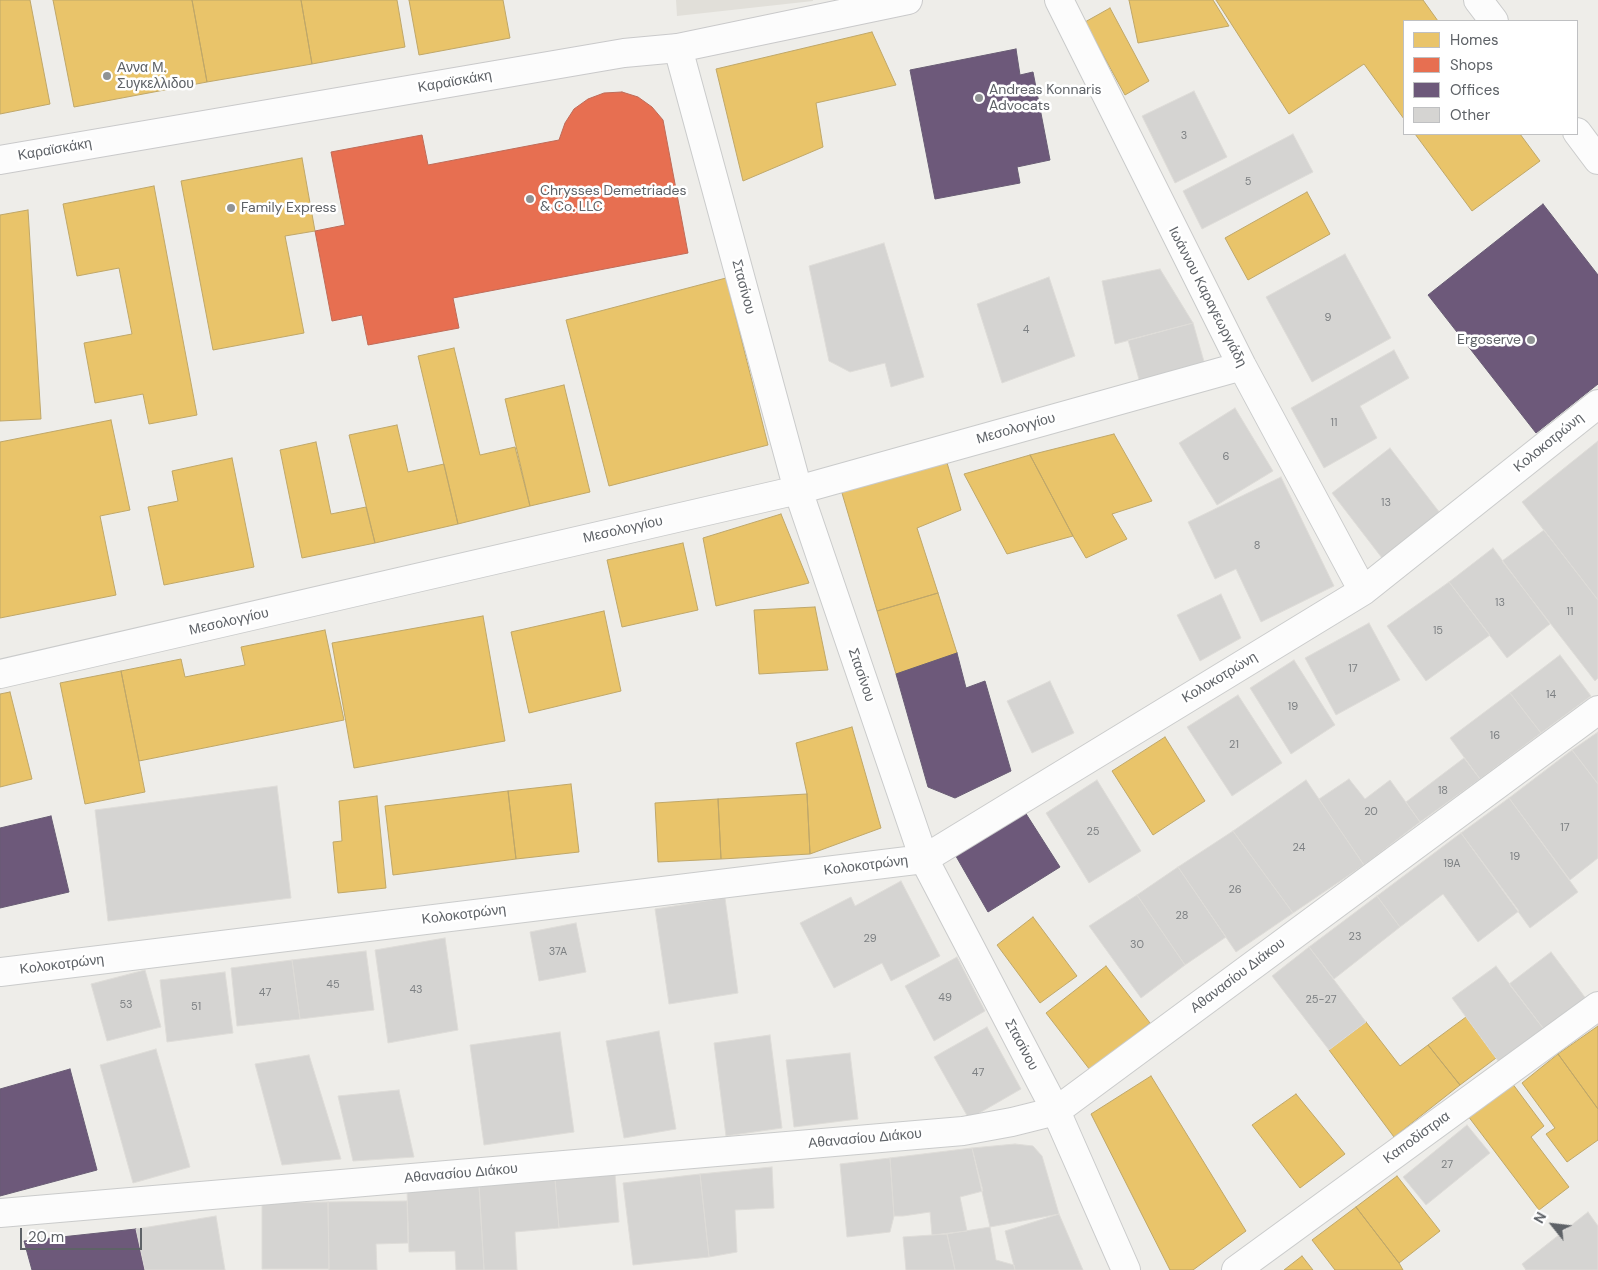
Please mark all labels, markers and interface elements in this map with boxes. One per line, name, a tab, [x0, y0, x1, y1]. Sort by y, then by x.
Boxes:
legend	[1403, 20, 1578, 135]
text: Homes	[1450, 30, 1499, 50]
text: Shops	[1450, 55, 1493, 75]
place label: Αννα Μ. Συγκελλιδου	[117, 60, 194, 92]
street label: Καραϊσκάκη	[417, 67, 493, 97]
marker: Αννα Μ. Συγκελλιδου	[101, 70, 113, 82]
text: Offices	[1450, 80, 1500, 100]
place label: Andreas Konnaris Advocats	[989, 82, 1102, 114]
marker: Andreas Konnaris Advocats	[973, 92, 985, 104]
text: Other	[1450, 105, 1490, 125]
house number: 3	[1181, 129, 1187, 143]
street label: Καραϊσκάκη	[17, 135, 93, 165]
house number: 5	[1245, 175, 1251, 189]
place label: Chrysses Demetriades & Co. LLC	[540, 183, 687, 216]
marker: Chrysses Demetriades & Co. LLC	[524, 193, 536, 205]
place label: Family Express	[241, 200, 337, 216]
marker: Family Express	[225, 202, 237, 214]
street label: Ιωάννου Καραγεωργιάδη	[1164, 224, 1250, 370]
street label: Στασίνου	[728, 258, 758, 316]
house number: 9	[1325, 311, 1331, 325]
house number: 4	[1023, 323, 1029, 337]
place label: Ergoserve	[1457, 332, 1521, 348]
marker: Ergoserve	[1525, 334, 1537, 346]
street label: Μεσολογγίου	[975, 410, 1057, 448]
street label: Κολοκοτρώνη	[1511, 410, 1587, 476]
house number: 11	[1331, 416, 1337, 430]
house number: 6	[1223, 450, 1229, 464]
house number: 13	[1381, 496, 1391, 510]
street label: Μεσολογγίου	[582, 513, 664, 547]
house number: 8	[1254, 539, 1260, 553]
house number: 13	[1495, 596, 1505, 610]
street label: Μεσολογγίου	[188, 605, 270, 639]
house number: 11	[1567, 605, 1573, 619]
house number: 15	[1433, 624, 1443, 638]
street label: Στασίνου	[844, 646, 878, 704]
street label: Κολοκοτρώνη	[1179, 649, 1261, 707]
house number: 17	[1348, 662, 1358, 676]
house number: 14	[1546, 688, 1556, 702]
house number: 19	[1288, 700, 1298, 714]
house number: 16	[1490, 729, 1500, 743]
house number: 21	[1229, 738, 1239, 752]
house number: 18	[1438, 784, 1448, 798]
house number: 20	[1364, 805, 1378, 819]
house number: 17	[1560, 821, 1570, 835]
house number: 25	[1086, 825, 1100, 839]
house number: 24	[1293, 841, 1305, 855]
house number: 19	[1510, 850, 1520, 864]
street label: Κολοκοτρώνη	[823, 852, 909, 880]
house number: 19A	[1443, 857, 1461, 871]
house number: 26	[1228, 883, 1242, 897]
street label: Κολοκοτρώνη	[421, 901, 507, 929]
house number: 28	[1176, 909, 1188, 923]
house number: 23	[1349, 930, 1361, 944]
house number: 29	[863, 932, 877, 946]
street label: Αθανασίου Διάκου	[1187, 935, 1289, 1017]
house number: 30	[1130, 938, 1144, 952]
house number: 37A	[549, 945, 567, 959]
street label: Κολοκοτρώνη	[19, 951, 105, 979]
house number: 45	[326, 978, 340, 992]
house number: 43	[409, 983, 423, 997]
house number: 47	[259, 986, 271, 1000]
house number: 49	[938, 991, 952, 1005]
house number: 25-27	[1305, 993, 1337, 1007]
house number: 53	[119, 998, 133, 1012]
house number: 51	[191, 1000, 201, 1014]
street label: Στασίνου	[1001, 1017, 1041, 1073]
house number: 47	[972, 1066, 984, 1080]
street label: Καποδίστρια	[1380, 1108, 1454, 1168]
street label: Αθανασίου Διάκου	[807, 1126, 923, 1152]
house number: 27	[1441, 1158, 1453, 1172]
street label: Αθανασίου Διάκου	[403, 1161, 519, 1187]
north arrow	[1528, 1200, 1578, 1250]
text: N	[1530, 1209, 1550, 1227]
scale bar	[22, 1218, 145, 1250]
text: 20 m	[28, 1227, 64, 1247]

